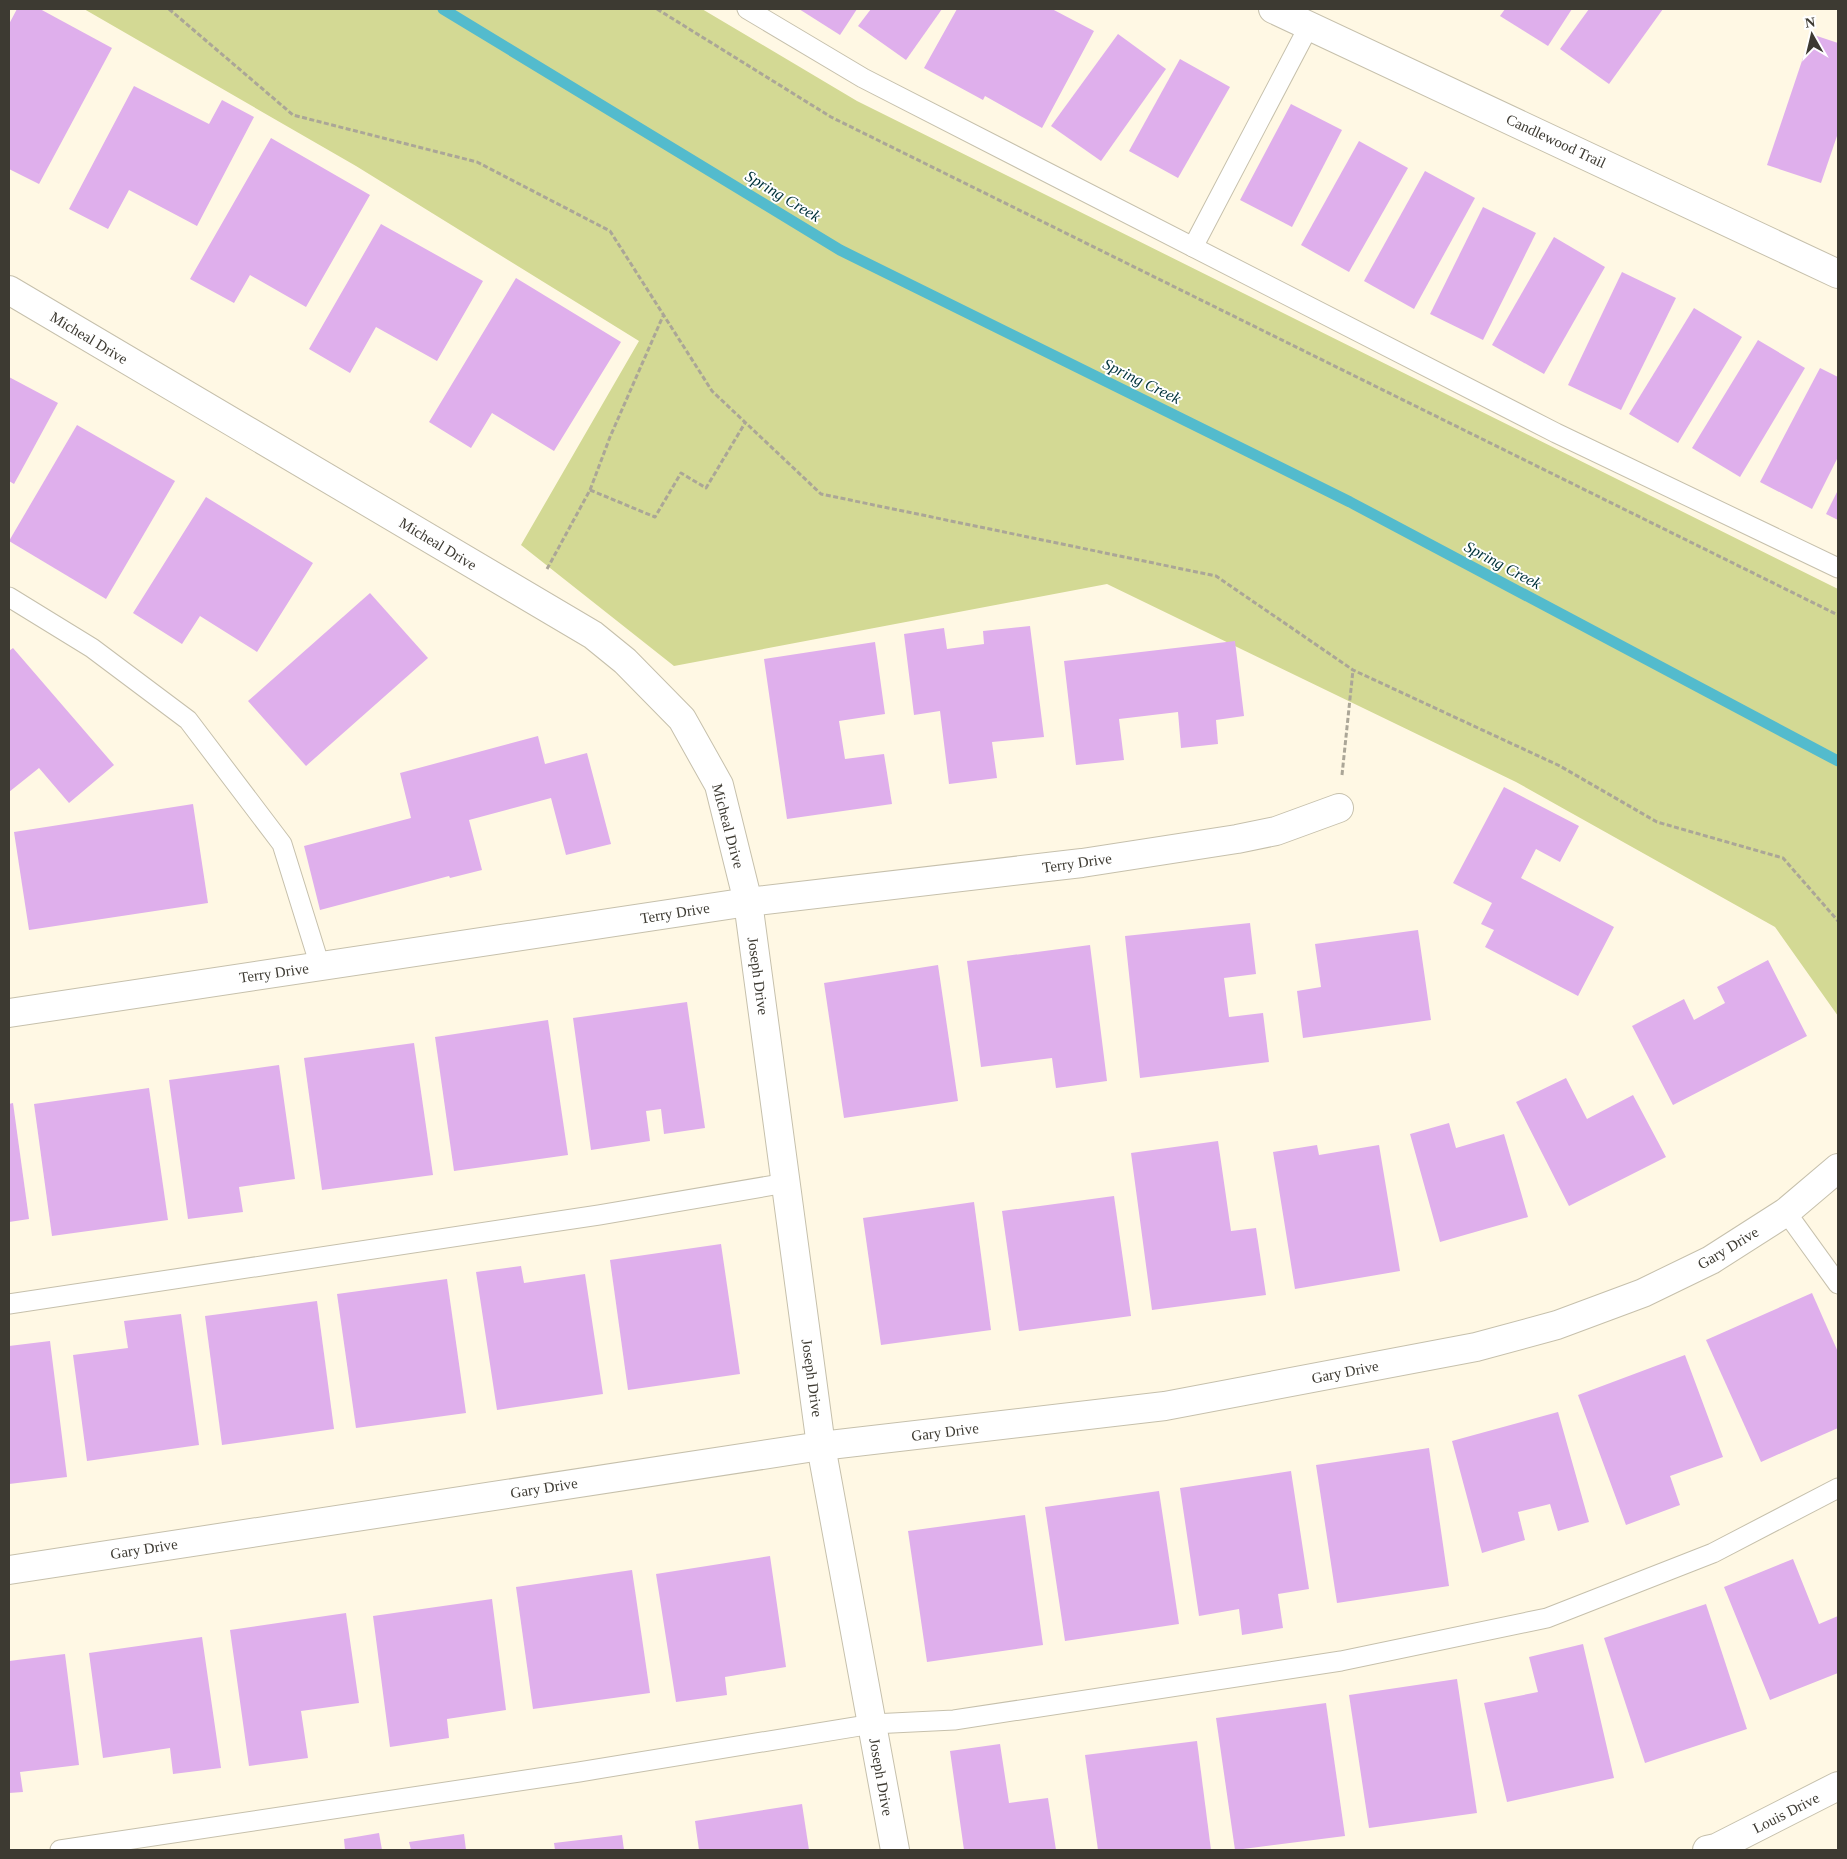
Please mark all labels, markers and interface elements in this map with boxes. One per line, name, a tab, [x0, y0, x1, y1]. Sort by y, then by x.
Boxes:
north arrow	[1787, 10, 1837, 60]
text: N	[1804, 14, 1816, 31]
street label: Candlewood Trail	[1504, 111, 1608, 171]
water label: Spring Creek	[742, 167, 824, 226]
street label: Micheal Drive	[48, 309, 131, 367]
water label: Spring Creek	[1100, 355, 1184, 408]
street label: Micheal Drive	[397, 515, 480, 573]
water label: Spring Creek	[1461, 538, 1545, 594]
street label: Micheal Drive	[709, 782, 747, 870]
street label: Terry Drive	[1041, 850, 1113, 876]
street label: Terry Drive	[639, 900, 711, 926]
street label: Joseph Drive	[745, 936, 771, 1016]
street label: Terry Drive	[238, 960, 310, 986]
street label: Gary Drive	[1695, 1223, 1762, 1272]
street label: Joseph Drive	[799, 1338, 825, 1418]
street label: Gary Drive	[1310, 1358, 1380, 1386]
street label: Gary Drive	[910, 1420, 980, 1444]
street label: Gary Drive	[509, 1475, 579, 1501]
street label: Gary Drive	[109, 1536, 179, 1562]
street label: Joseph Drive	[866, 1737, 896, 1817]
street label: Louis Drive	[1750, 1789, 1822, 1836]

